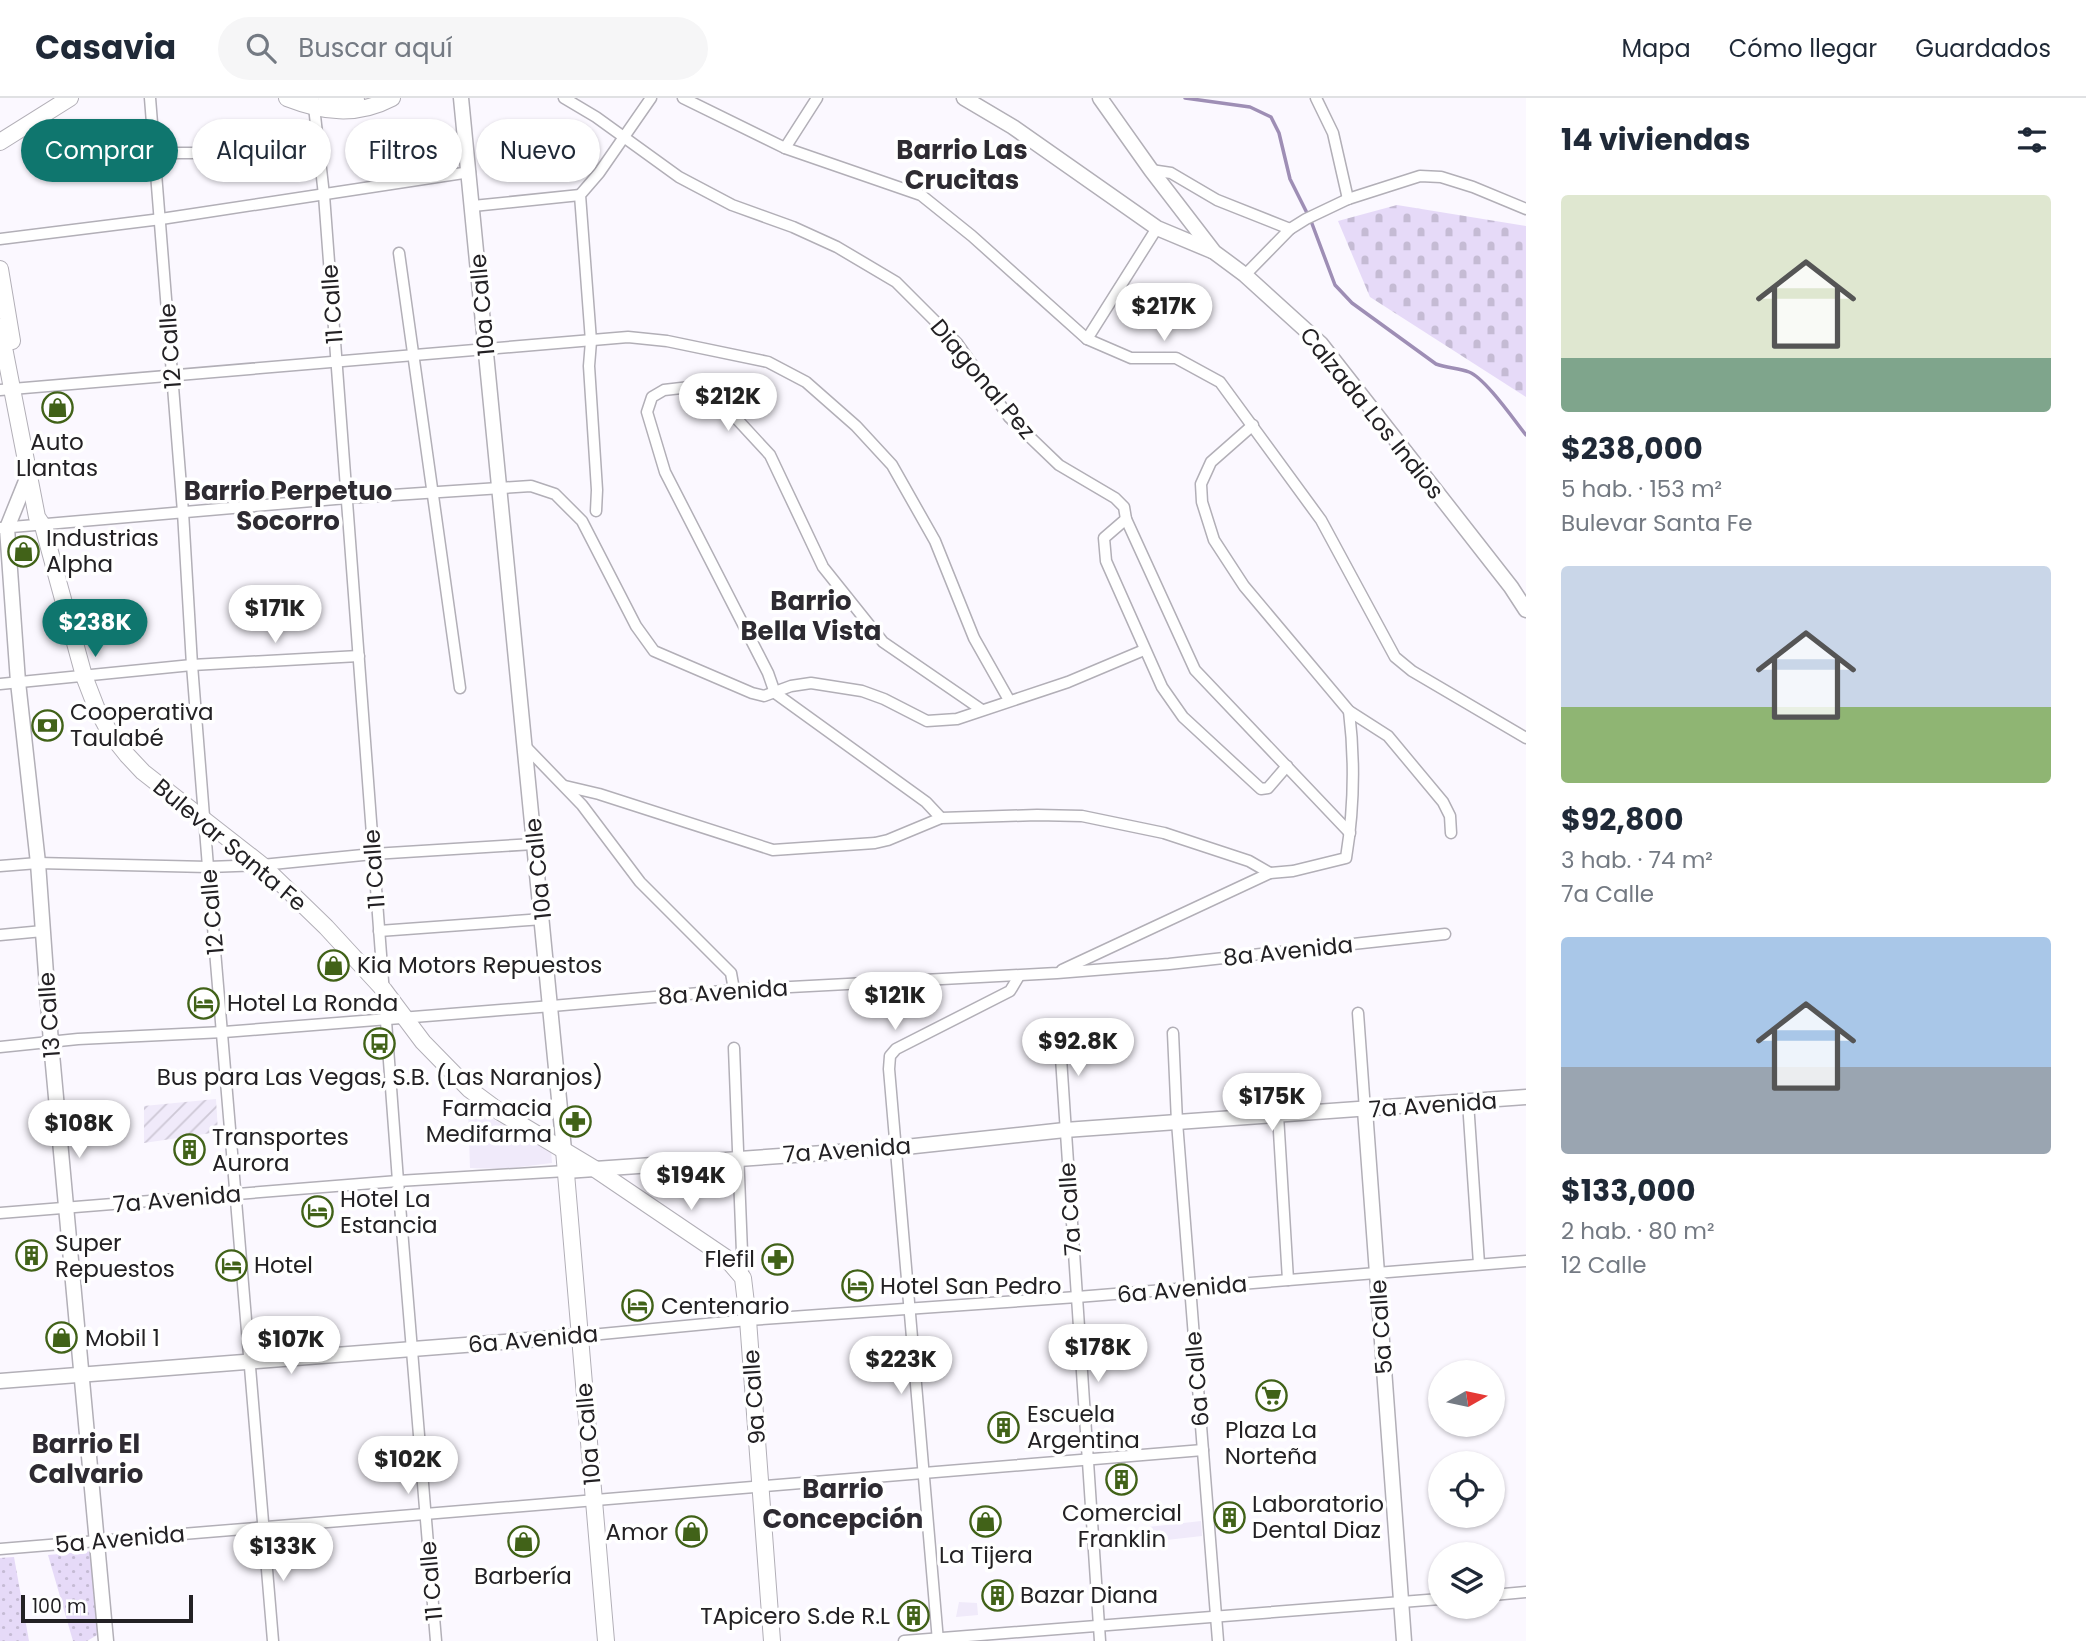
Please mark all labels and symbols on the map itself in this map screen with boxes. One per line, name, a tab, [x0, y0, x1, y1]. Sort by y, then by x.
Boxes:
district label: Barrio Las Crucitas	[896, 132, 1028, 198]
street label: 10a Calle	[462, 253, 502, 357]
street label: 11 Calle	[313, 263, 351, 345]
pin: $217K	[1115, 284, 1213, 343]
street label: 12 Calle	[151, 302, 189, 390]
street label: Diagonal Pez	[923, 312, 1043, 446]
street label: Calzada Los Indios	[1292, 320, 1452, 506]
pin: $212K	[679, 374, 777, 433]
shop icon: Auto Llantas	[40, 391, 74, 425]
place label: Auto Llantas	[16, 426, 98, 484]
district label: Barrio Perpetuo Socorro	[184, 473, 392, 539]
place label: Industrias Alpha	[46, 522, 159, 580]
shop icon: Industrias Alpha	[6, 534, 40, 568]
district label: Barrio Bella Vista	[740, 583, 882, 649]
pin: $171K	[226, 586, 324, 645]
pin: $238K	[46, 600, 144, 659]
place label: Cooperativa Taulabé	[70, 696, 214, 754]
bank icon: Cooperativa Taulabé	[30, 708, 64, 742]
street label: Bulevar Santa Fe	[146, 771, 314, 919]
street label: 10a Calle	[517, 816, 559, 922]
street label: 11 Calle	[355, 828, 393, 910]
street label: 12 Calle	[192, 868, 232, 956]
street label: 8a Avenida	[1222, 928, 1354, 974]
shop icon: Kia Motors Repuestos	[317, 948, 351, 982]
place label: Kia Motors Repuestos	[357, 949, 602, 981]
street label: 13 Calle	[30, 971, 68, 1059]
street label: 8a Avenida	[657, 971, 789, 1013]
pin: $121K	[846, 972, 944, 1032]
hotel icon: Hotel La Ronda	[187, 986, 221, 1020]
place label: Hotel La Ronda	[227, 987, 398, 1019]
pin: $92.8K	[1021, 1018, 1135, 1078]
bus stop icon: Bus para Las Vegas, S.B. (Las Naranjos)	[363, 1026, 397, 1060]
place label: Bus para Las Vegas, S.B. (Las Naranjos)	[157, 1061, 603, 1093]
pin: $175K	[1223, 1074, 1321, 1133]
street label: 7a Avenida	[1368, 1085, 1498, 1125]
place label: Farmacia Medifarma	[426, 1092, 552, 1150]
pin: $108K	[30, 1100, 128, 1160]
pharmacy icon: Farmacia Medifarma	[558, 1104, 592, 1138]
place label: Transportes Aurora	[212, 1121, 349, 1179]
street label: 7a Avenida	[782, 1130, 912, 1170]
building icon: Transportes Aurora	[172, 1133, 206, 1167]
pin: $194K	[642, 1152, 740, 1212]
street label: 7a Calle	[1051, 1161, 1089, 1257]
street label: 7a Avenida	[112, 1177, 242, 1221]
place label: Hotel La Estancia	[340, 1183, 438, 1241]
hotel icon: Hotel La Estancia	[300, 1195, 334, 1229]
place label: Super Repuestos	[55, 1227, 175, 1285]
building icon: Super Repuestos	[15, 1239, 49, 1273]
pharmacy icon: Flefil	[761, 1242, 795, 1276]
place label: Flefil	[705, 1243, 755, 1275]
hotel icon: Hotel	[214, 1248, 248, 1282]
place label: Hotel	[254, 1249, 313, 1281]
street label: 6a Avenida	[1116, 1267, 1248, 1311]
hotel icon: Hotel San Pedro	[840, 1269, 874, 1303]
place label: Hotel San Pedro	[880, 1270, 1061, 1302]
street label: 5a Calle	[1362, 1278, 1400, 1376]
hotel icon: Centenario	[621, 1289, 655, 1323]
place label: Centenario	[661, 1290, 790, 1322]
pin: $107K	[242, 1316, 340, 1376]
street label: 6a Avenida	[467, 1317, 599, 1361]
shop icon: Mobil 1	[45, 1321, 79, 1355]
place label: Mobil 1	[85, 1322, 160, 1354]
pin: $178K	[1049, 1324, 1147, 1384]
street label: 6a Calle	[1177, 1330, 1217, 1428]
pin: $223K	[852, 1336, 950, 1396]
street label: 9a Calle	[735, 1348, 773, 1446]
north arrow	[1428, 1360, 1505, 1437]
supermarket icon: Plaza La Norteña	[1254, 1379, 1288, 1413]
street label: 10a Calle	[568, 1382, 608, 1486]
place label: Escuela Argentina	[1027, 1398, 1140, 1456]
building icon: Escuela Argentina	[987, 1410, 1021, 1444]
place label: Plaza La Norteña	[1225, 1414, 1317, 1472]
district label: Barrio El Calvario	[29, 1426, 143, 1492]
pin: $102K	[359, 1436, 457, 1496]
building icon: Comercial Franklin	[1105, 1462, 1139, 1496]
district label: Barrio Concepción	[763, 1471, 923, 1537]
place label: Laboratorio Dental Diaz	[1252, 1488, 1384, 1546]
place label: Comercial Franklin	[1062, 1497, 1182, 1555]
building icon: Laboratorio Dental Diaz	[1212, 1500, 1246, 1534]
shop icon: La Tijera	[969, 1504, 1003, 1538]
shop icon: Amor	[674, 1515, 708, 1549]
place label: Amor	[606, 1516, 668, 1548]
street label: 5a Avenida	[54, 1517, 186, 1561]
pin: $133K	[234, 1524, 332, 1583]
shop icon: Barbería	[506, 1525, 540, 1559]
place label: La Tijera	[939, 1539, 1033, 1571]
street label: 11 Calle	[412, 1540, 450, 1622]
place label: Barbería	[474, 1560, 572, 1592]
building icon: Bazar Diana	[980, 1578, 1014, 1612]
place label: Bazar Diana	[1020, 1579, 1158, 1611]
scale bar	[21, 1592, 192, 1624]
building icon: TApicero S.de R.L	[896, 1599, 930, 1633]
place label: TApicero S.de R.L	[700, 1600, 890, 1632]

